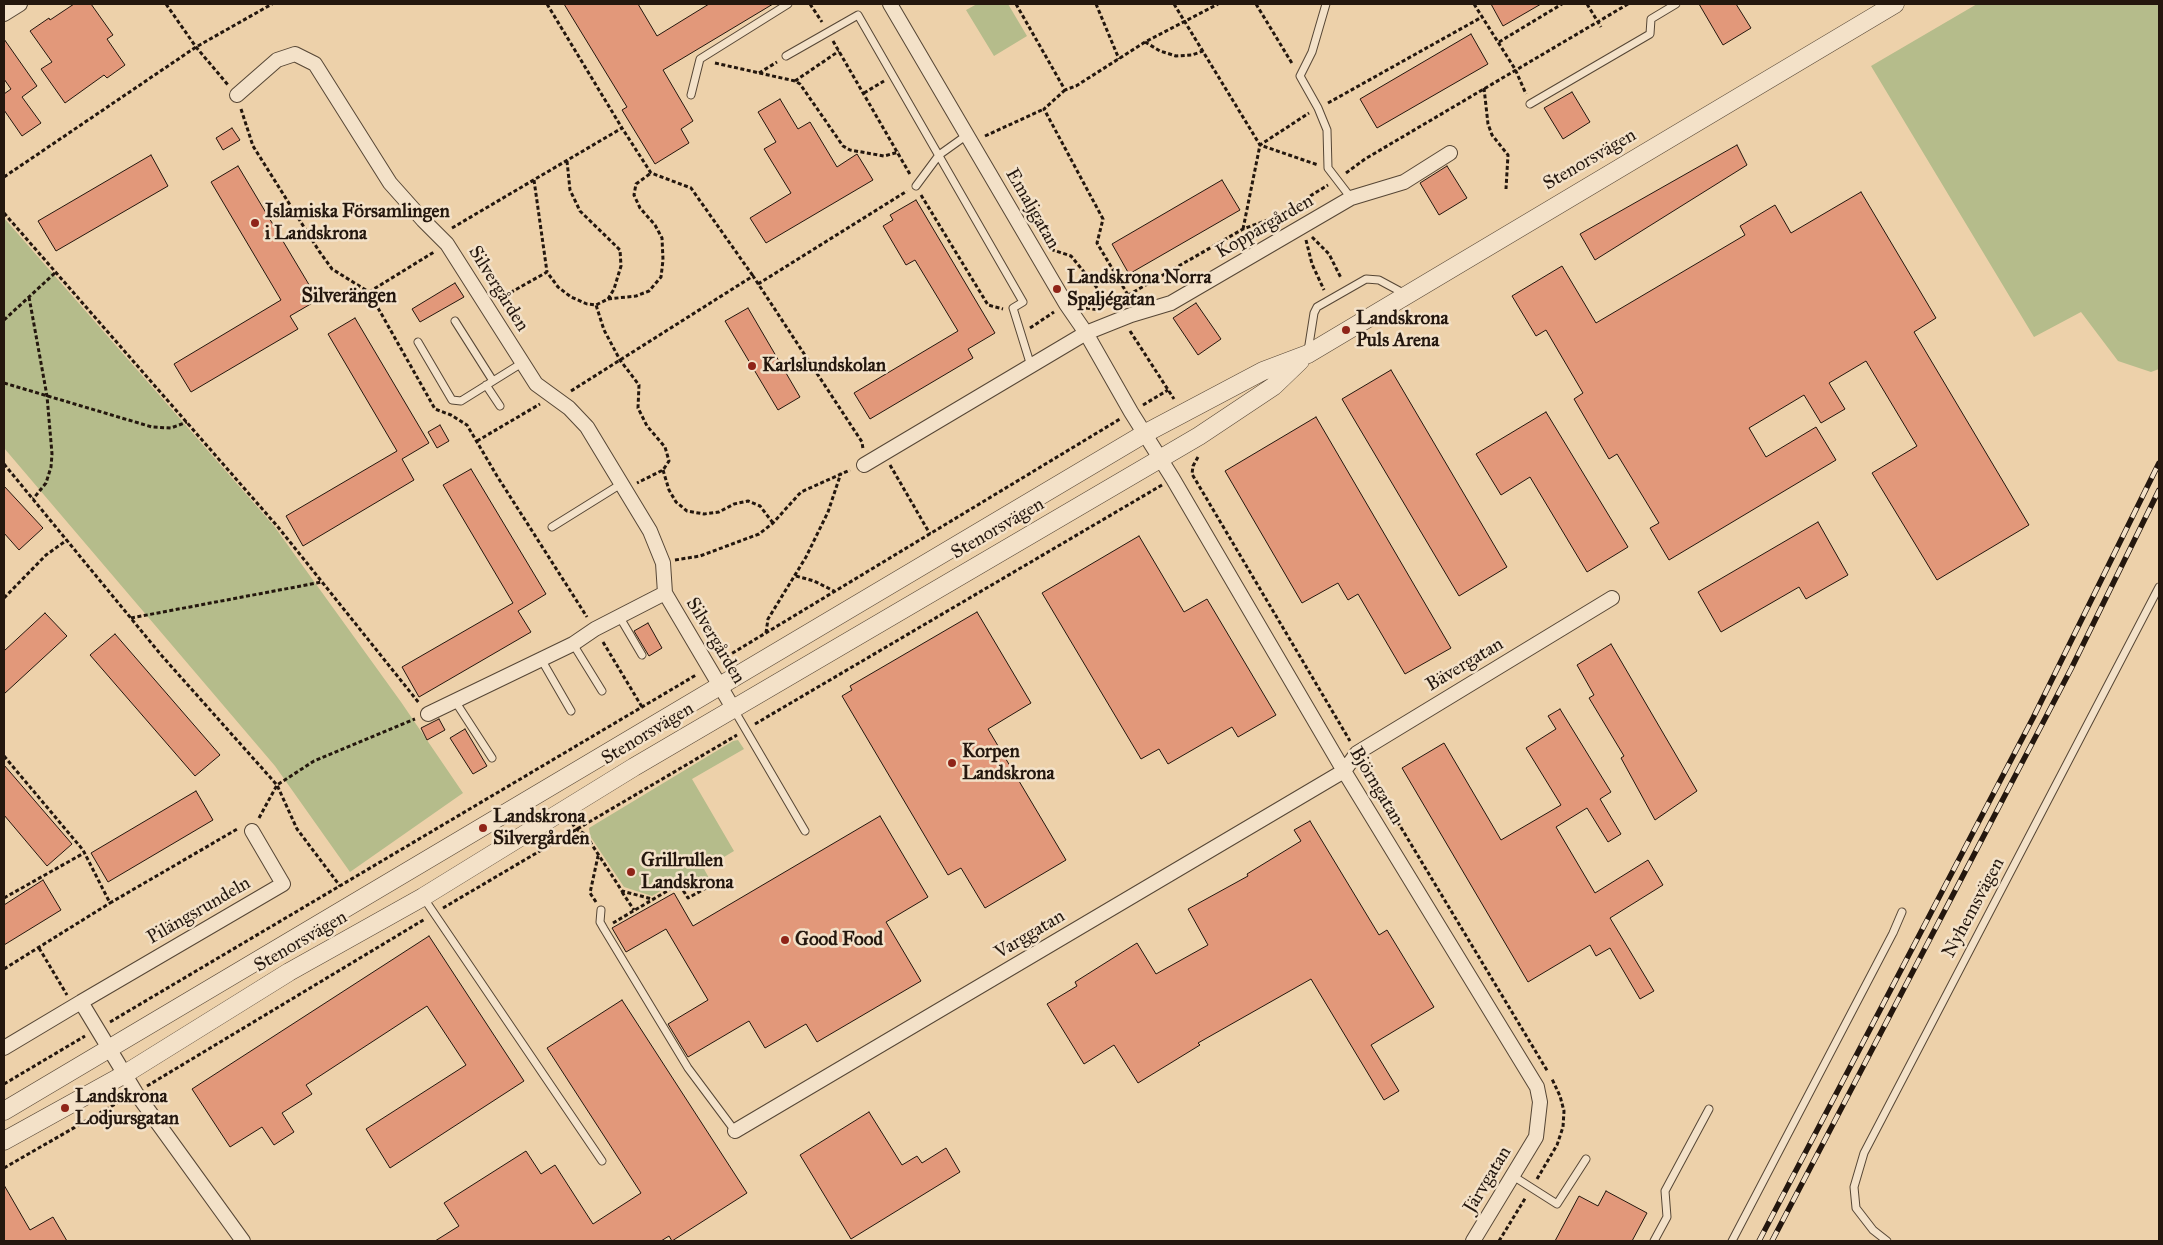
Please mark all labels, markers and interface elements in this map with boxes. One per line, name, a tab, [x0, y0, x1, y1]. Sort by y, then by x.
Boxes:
street label: Stenorsvägen	[1539, 124, 1641, 196]
street label: Emaljgatan	[1000, 165, 1064, 253]
street label: Koppargården	[1212, 190, 1318, 264]
place label: Islamiska Församlingen i Landskrona	[265, 201, 450, 245]
marker: Islamiska Församlingen i Landskrona	[249, 217, 261, 229]
street label: Silvergården	[463, 242, 533, 336]
place label: Landskrona Norra Spaljégatan	[1067, 267, 1211, 311]
marker: Landskrona Norra Spaljégatan	[1051, 283, 1063, 295]
district label: Silverängen	[301, 285, 397, 309]
place label: Landskrona Puls Arena	[1356, 308, 1449, 352]
marker: Landskrona Puls Arena	[1340, 324, 1352, 336]
place label: Karlslundskolan	[762, 355, 886, 377]
marker: Karlslundskolan	[746, 360, 758, 372]
street label: Stenorsvägen	[947, 493, 1049, 565]
street label: Silvergården	[680, 594, 750, 688]
street label: Bävergatan	[1422, 633, 1508, 697]
street label: Stenorsvägen	[598, 698, 698, 770]
place label: Korpen Landskrona	[962, 741, 1055, 785]
street label: Björngatan	[1344, 743, 1408, 829]
marker: Korpen Landskrona	[946, 757, 958, 769]
place label: Landskrona Silvergården	[493, 806, 590, 850]
marker: Landskrona Silvergården	[477, 822, 489, 834]
place label: Grillrullen Landskrona	[641, 850, 734, 894]
street label: Nyhemsvägen	[1938, 854, 2010, 962]
marker: Grillrullen Landskrona	[625, 866, 637, 878]
street label: Pilängsrundeln	[143, 872, 255, 950]
street label: Varggatan	[991, 905, 1069, 965]
street label: Stenorsvägen	[250, 906, 352, 978]
place label: Good Food	[795, 929, 883, 951]
marker: Good Food	[779, 934, 791, 946]
place label: Landskrona Lodjursgatan	[75, 1086, 179, 1130]
marker: Landskrona Lodjursgatan	[59, 1102, 71, 1114]
street label: Järvgatan	[1459, 1143, 1517, 1217]

